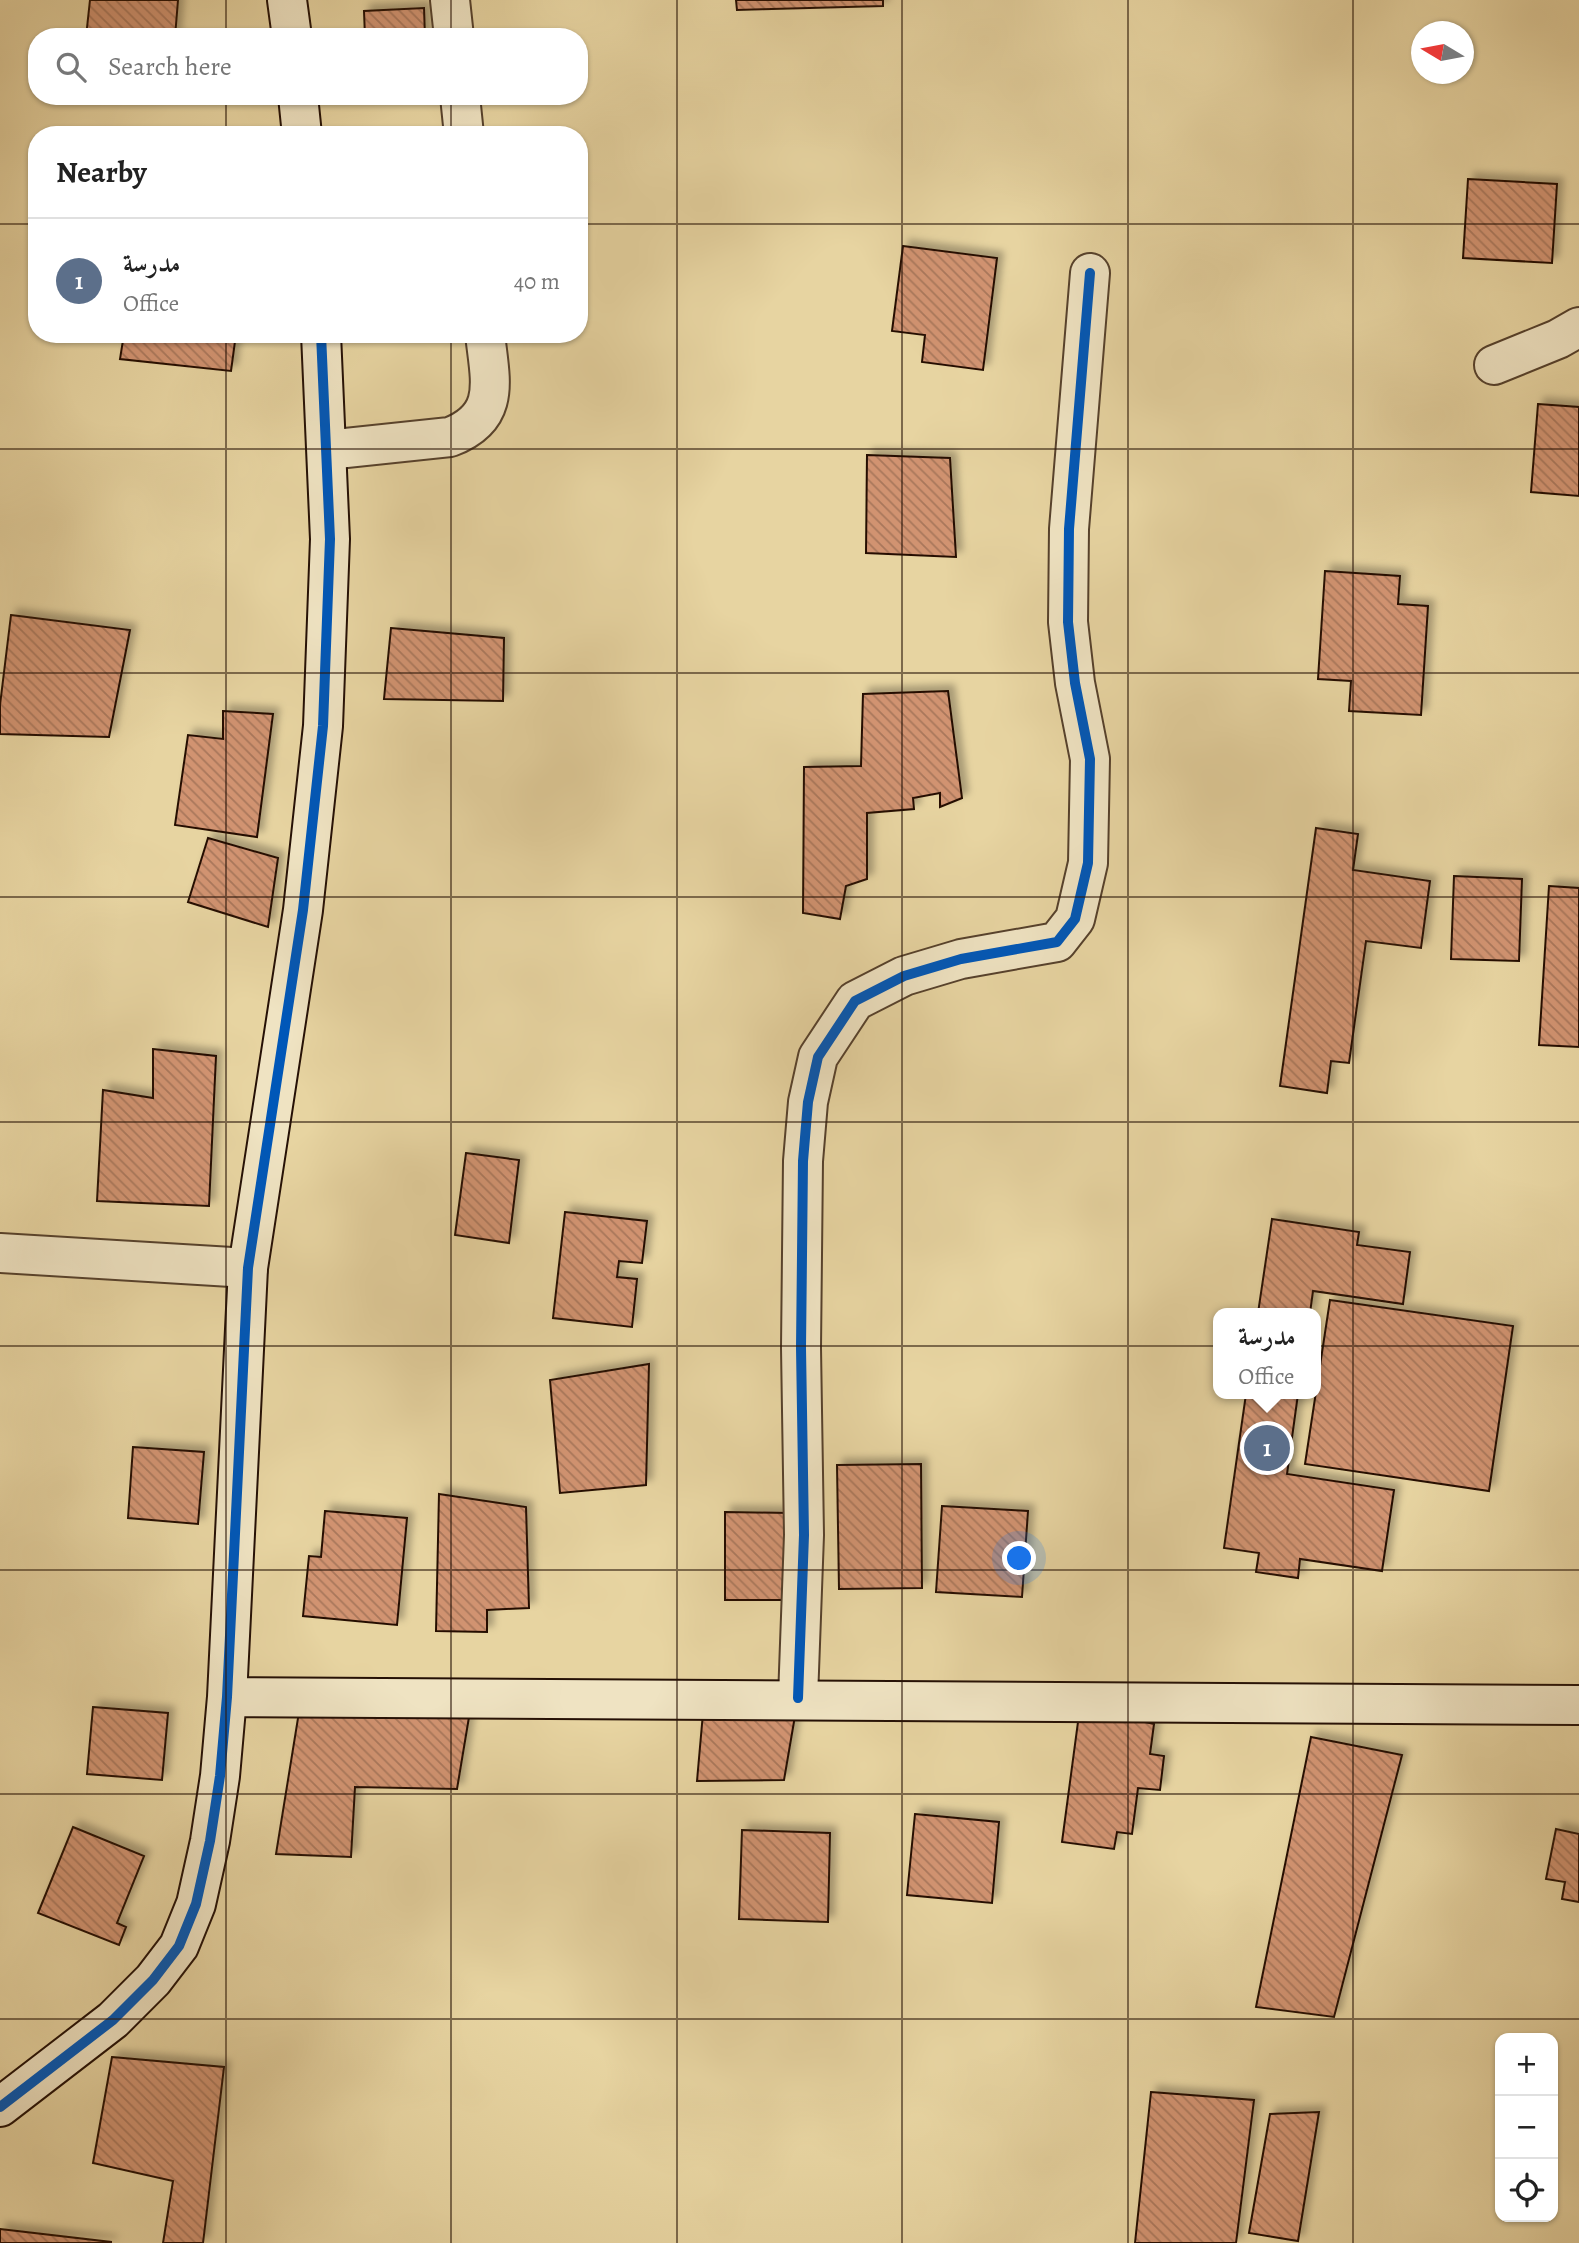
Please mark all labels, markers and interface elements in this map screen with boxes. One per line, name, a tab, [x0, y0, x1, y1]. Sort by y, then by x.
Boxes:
north arrow	[1411, 21, 1474, 84]
search box	[28, 28, 588, 105]
icon: search	[52, 48, 90, 86]
text: Search here	[108, 49, 232, 84]
text: Nearby	[56, 152, 147, 192]
text: مدرسة	[123, 246, 180, 281]
text: 1	[75, 266, 83, 297]
text: 40 m	[514, 266, 560, 297]
text: Office	[123, 288, 179, 319]
popup	[1213, 1308, 1321, 1399]
text: مدرسة	[1238, 1319, 1296, 1354]
text: Office	[1238, 1361, 1294, 1392]
pin: 1	[1244, 1422, 1290, 1474]
your location	[1002, 1541, 1036, 1575]
map controls	[1495, 2033, 1558, 2222]
button: +	[1495, 2033, 1558, 2096]
button: −	[1495, 2096, 1558, 2159]
button: locate	[1495, 2159, 1558, 2222]

